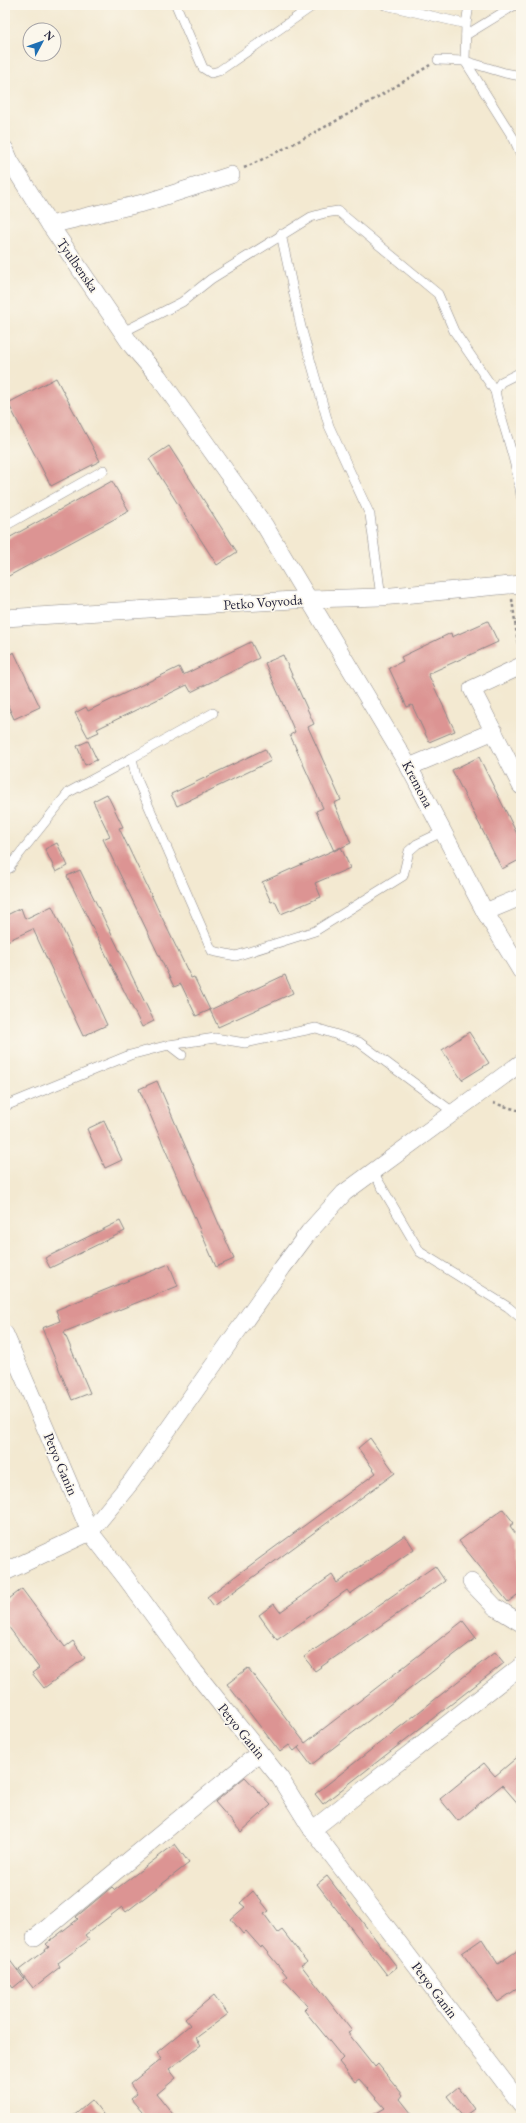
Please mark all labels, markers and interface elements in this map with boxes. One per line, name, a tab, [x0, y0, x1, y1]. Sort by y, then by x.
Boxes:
north arrow	[22, 22, 62, 62]
text: N	[41, 27, 58, 43]
street label: Tyulbenska	[53, 235, 103, 296]
street label: Petko Voyvoda	[223, 590, 304, 614]
street label: Kremona	[398, 757, 438, 811]
street label: Petyo Ganin	[40, 1430, 82, 1499]
street label: Petyo Ganin	[214, 1700, 270, 1763]
street label: Petyo Ganin	[408, 1958, 463, 2022]

